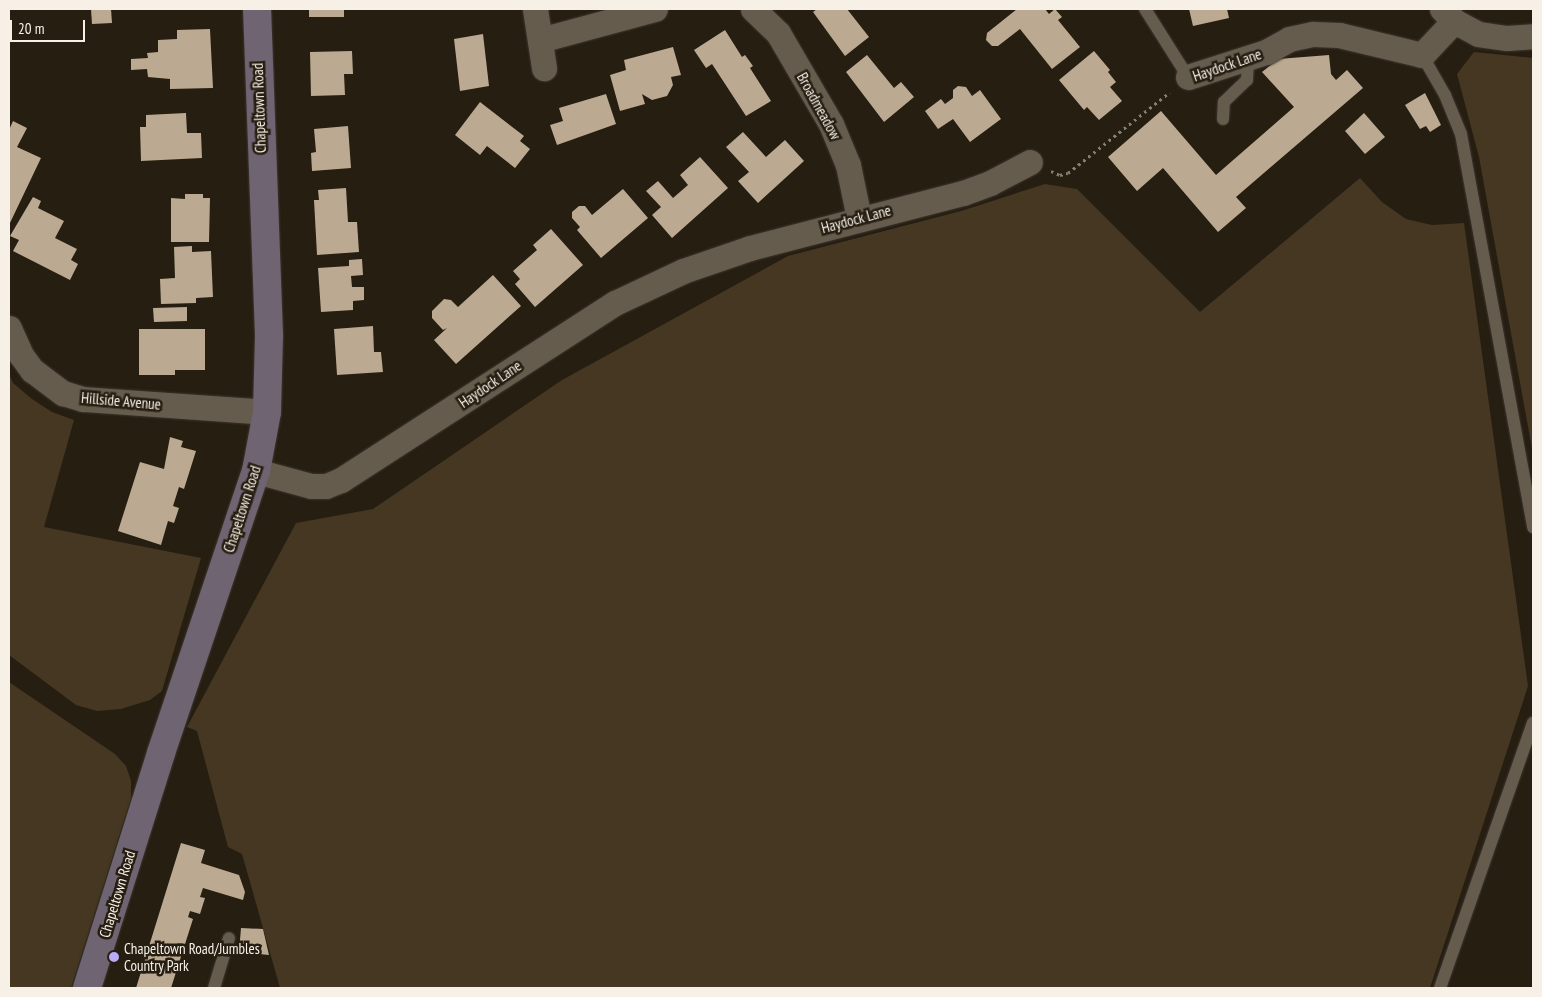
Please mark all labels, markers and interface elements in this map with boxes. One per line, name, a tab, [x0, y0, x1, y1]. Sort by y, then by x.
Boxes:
scale bar	[12, 10, 88, 42]
text: 20 m	[18, 19, 44, 38]
street label: Haydock Lane	[1190, 45, 1264, 85]
street label: Chapeltown Road	[248, 63, 270, 153]
street label: Broadmeadow	[793, 69, 845, 143]
street label: Haydock Lane	[819, 201, 893, 237]
street label: Haydock Lane	[455, 356, 525, 412]
street label: Hillside Avenue	[80, 389, 162, 413]
street label: Chapeltown Road	[219, 463, 265, 555]
street label: Chapeltown Road	[95, 848, 139, 940]
place label: Chapeltown Road/Jumbles Country Park	[124, 939, 260, 974]
marker: Chapeltown Road/Jumbles Country Park	[108, 951, 120, 963]

